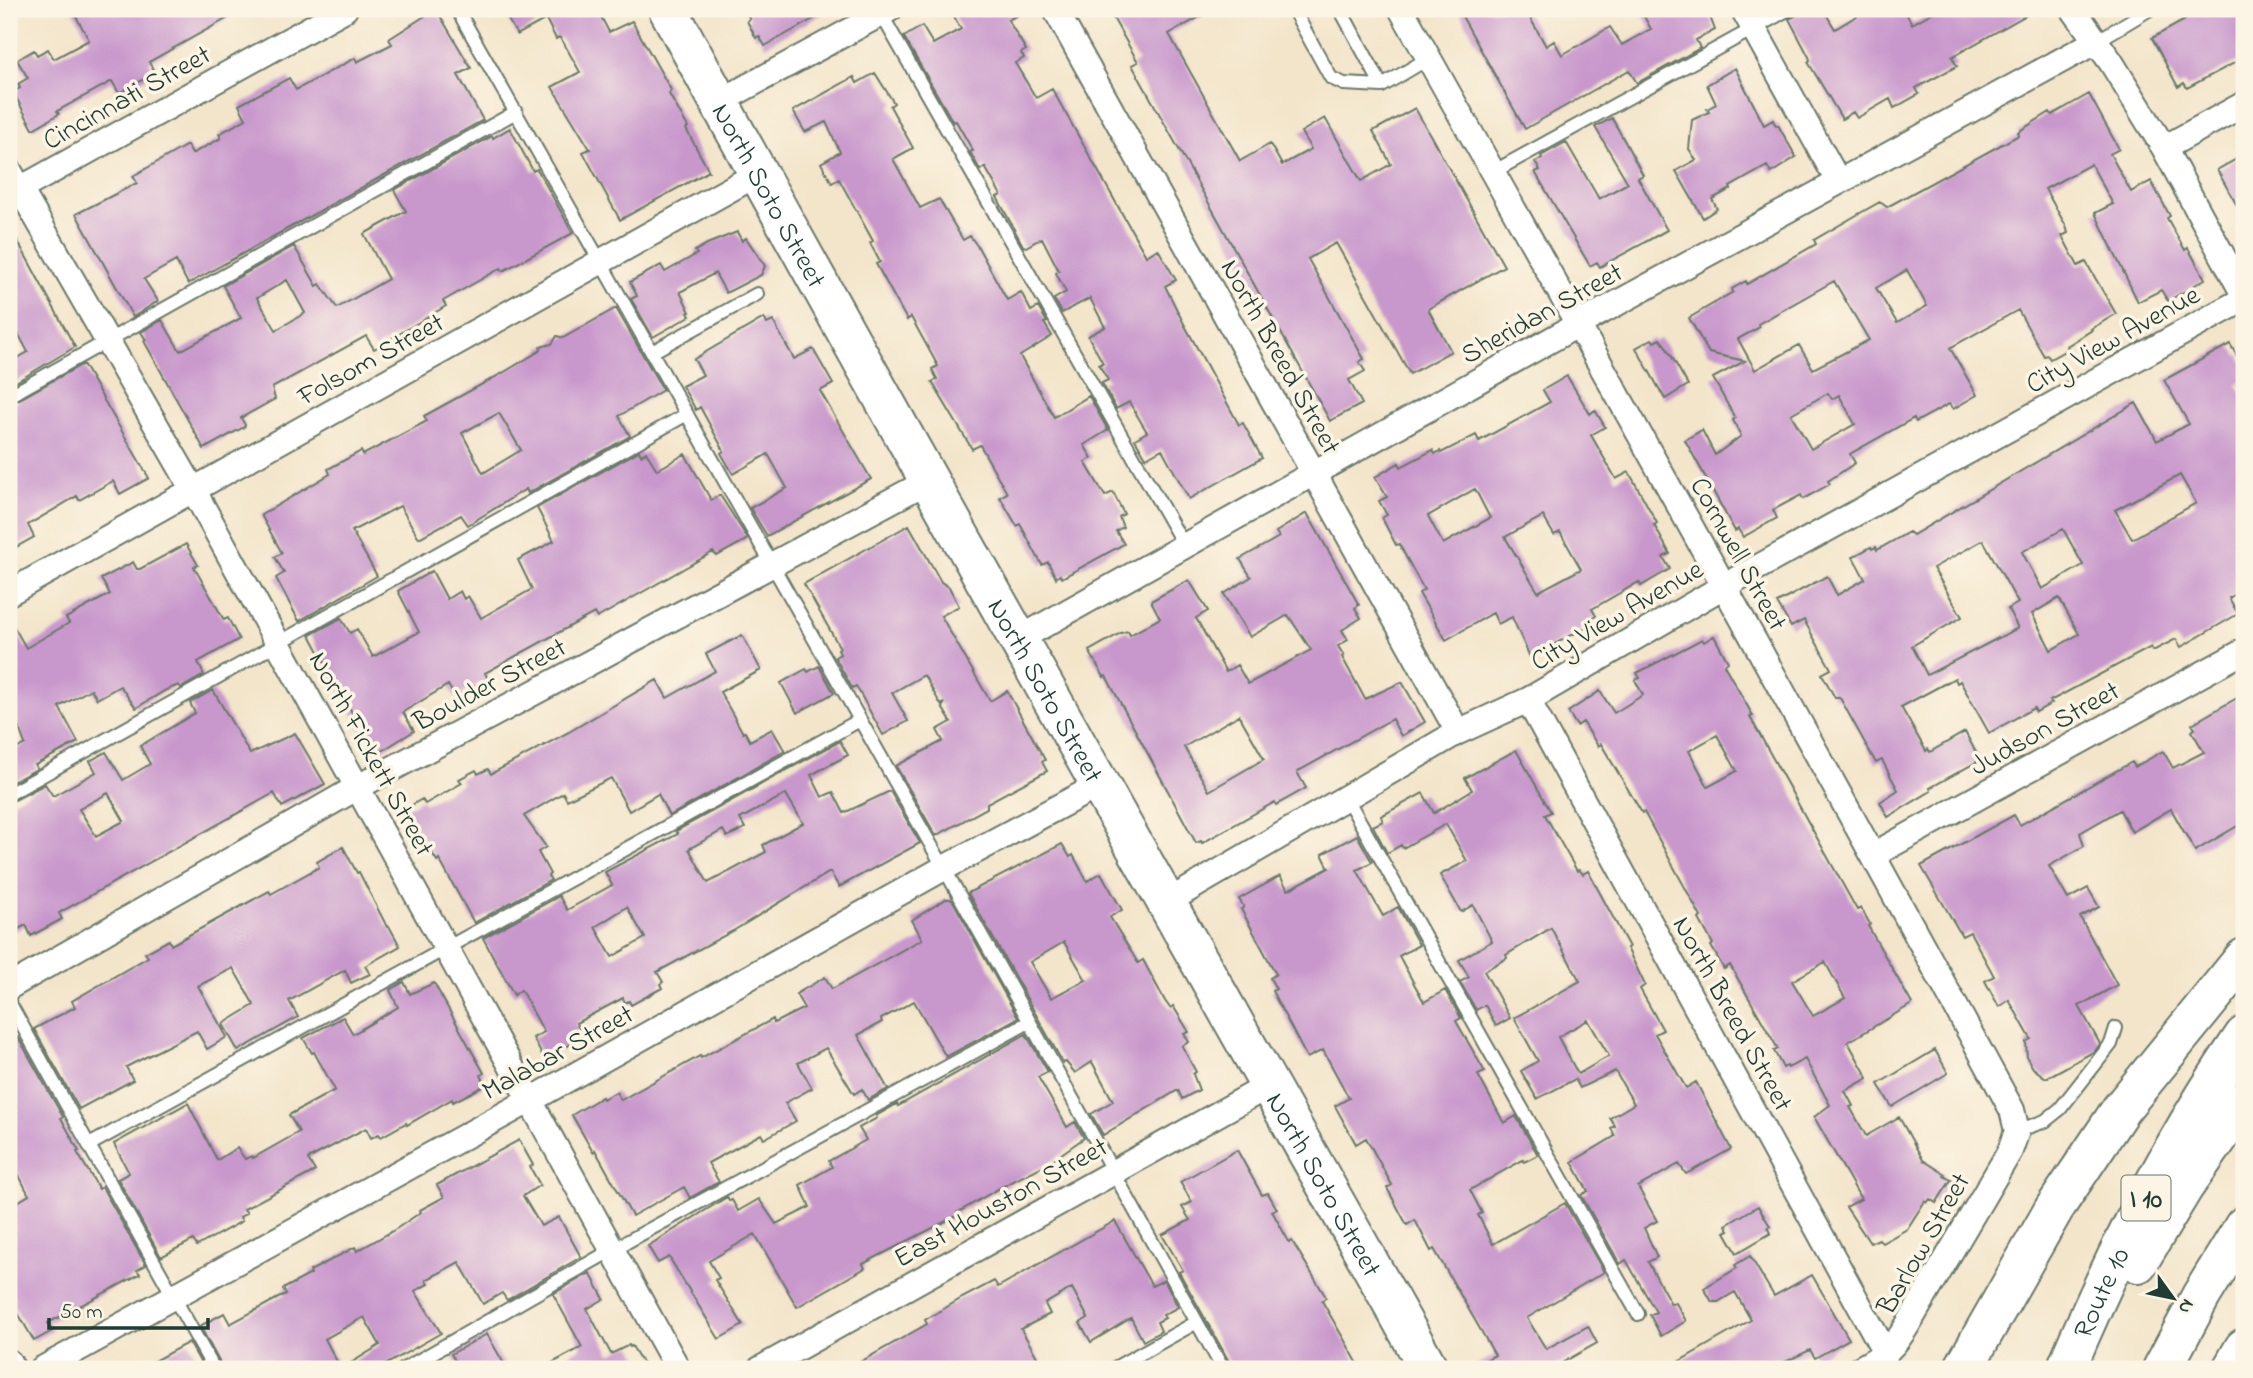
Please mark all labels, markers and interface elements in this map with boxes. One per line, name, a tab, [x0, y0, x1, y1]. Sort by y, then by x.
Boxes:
street label: Cincinnati Street	[36, 36, 219, 162]
street label: North Soto Street	[699, 96, 835, 297]
street label: North Breed Street	[1208, 253, 1350, 463]
street label: Sheridan Street	[1454, 254, 1631, 377]
street label: City View Avenue	[2019, 276, 2209, 406]
street label: Folsom Street	[290, 304, 453, 419]
street label: Cornwell Street	[1678, 470, 1796, 639]
street label: City View Avenue	[1524, 551, 1712, 683]
street label: North Soto Street	[975, 592, 1112, 791]
street label: Boulder Street	[406, 628, 575, 744]
street label: North Fickett Street	[297, 645, 443, 865]
street label: Judson Street	[1963, 672, 2128, 788]
street label: North Breed Street	[1660, 910, 1802, 1120]
street label: Malabar Street	[475, 995, 642, 1113]
street label: North Soto Street	[1253, 1086, 1390, 1285]
street label: East Houston Street	[887, 1128, 1116, 1280]
street label: Barlow Street	[1867, 1166, 1982, 1324]
road number: I 10	[2122, 1176, 2170, 1220]
street label: Route 10	[2065, 1241, 2142, 1346]
north arrow	[2138, 1262, 2208, 1332]
scale bar	[49, 1287, 208, 1331]
text: N	[2170, 1293, 2200, 1319]
text: 50 m	[60, 1298, 103, 1328]

